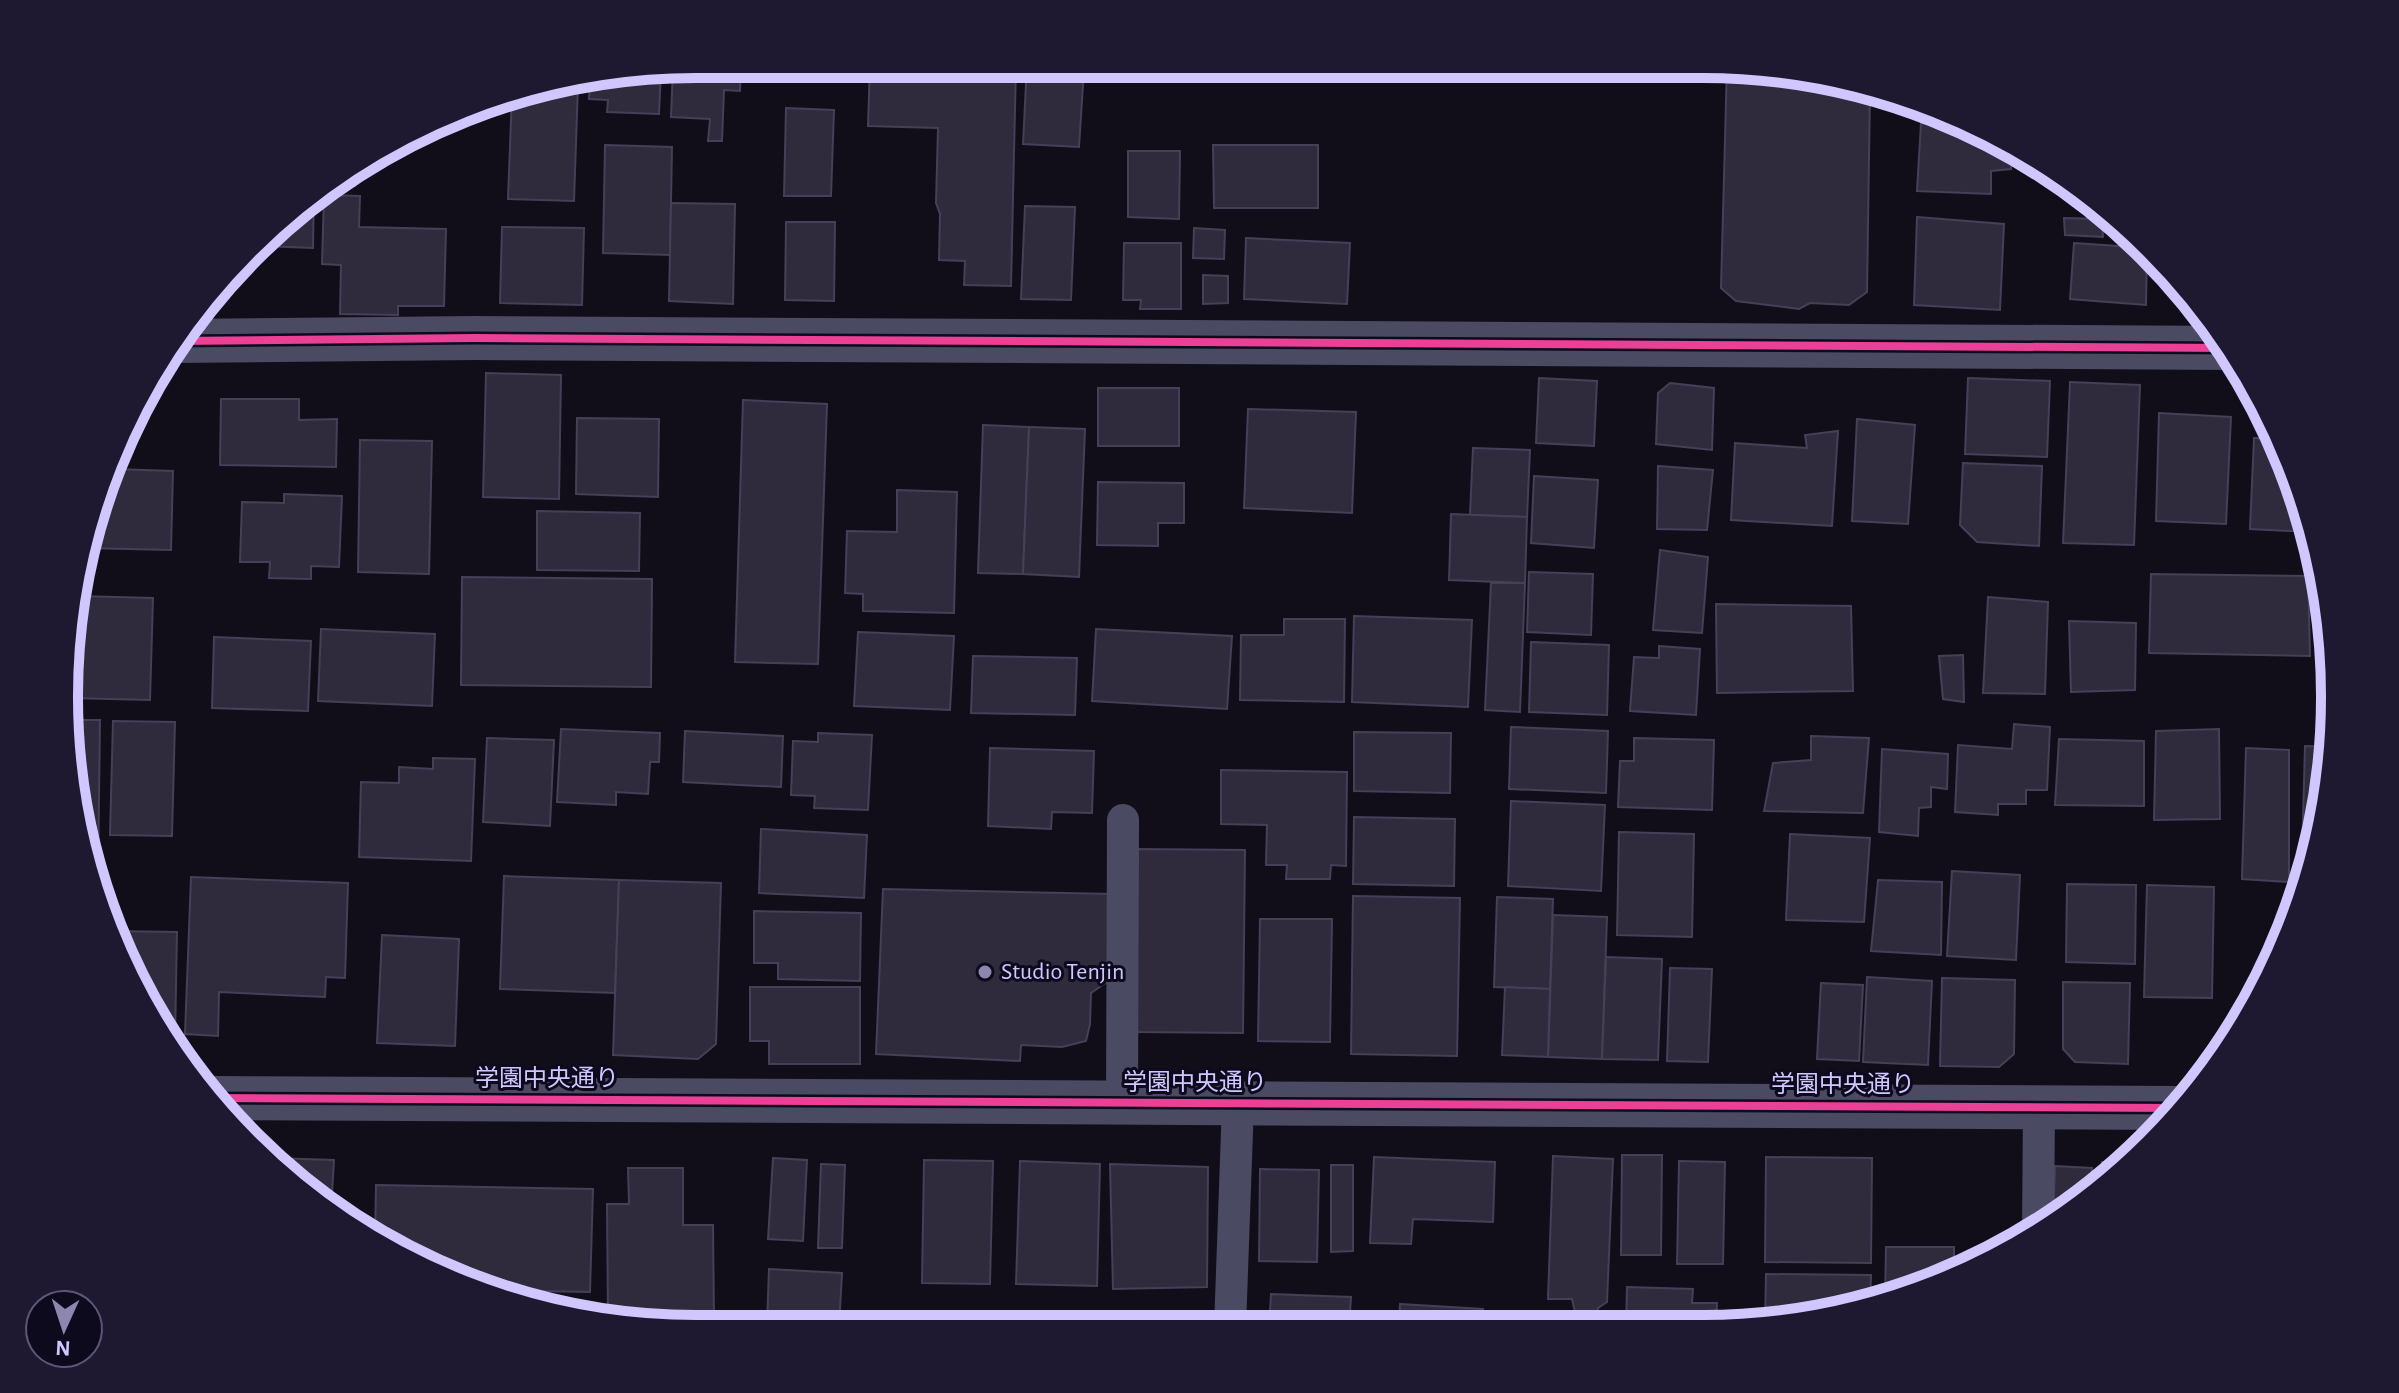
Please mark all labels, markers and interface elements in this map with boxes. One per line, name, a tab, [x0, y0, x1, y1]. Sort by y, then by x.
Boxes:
place label: Studio Tenjin	[1001, 960, 1124, 984]
marker: Studio Tenjin	[976, 963, 994, 981]
street label: 学園中央通り	[475, 1065, 619, 1091]
street label: 学園中央通り	[1123, 1069, 1267, 1095]
street label: 学園中央通り	[1771, 1071, 1915, 1097]
north arrow	[24, 1289, 104, 1369]
text: N	[55, 1337, 71, 1359]

